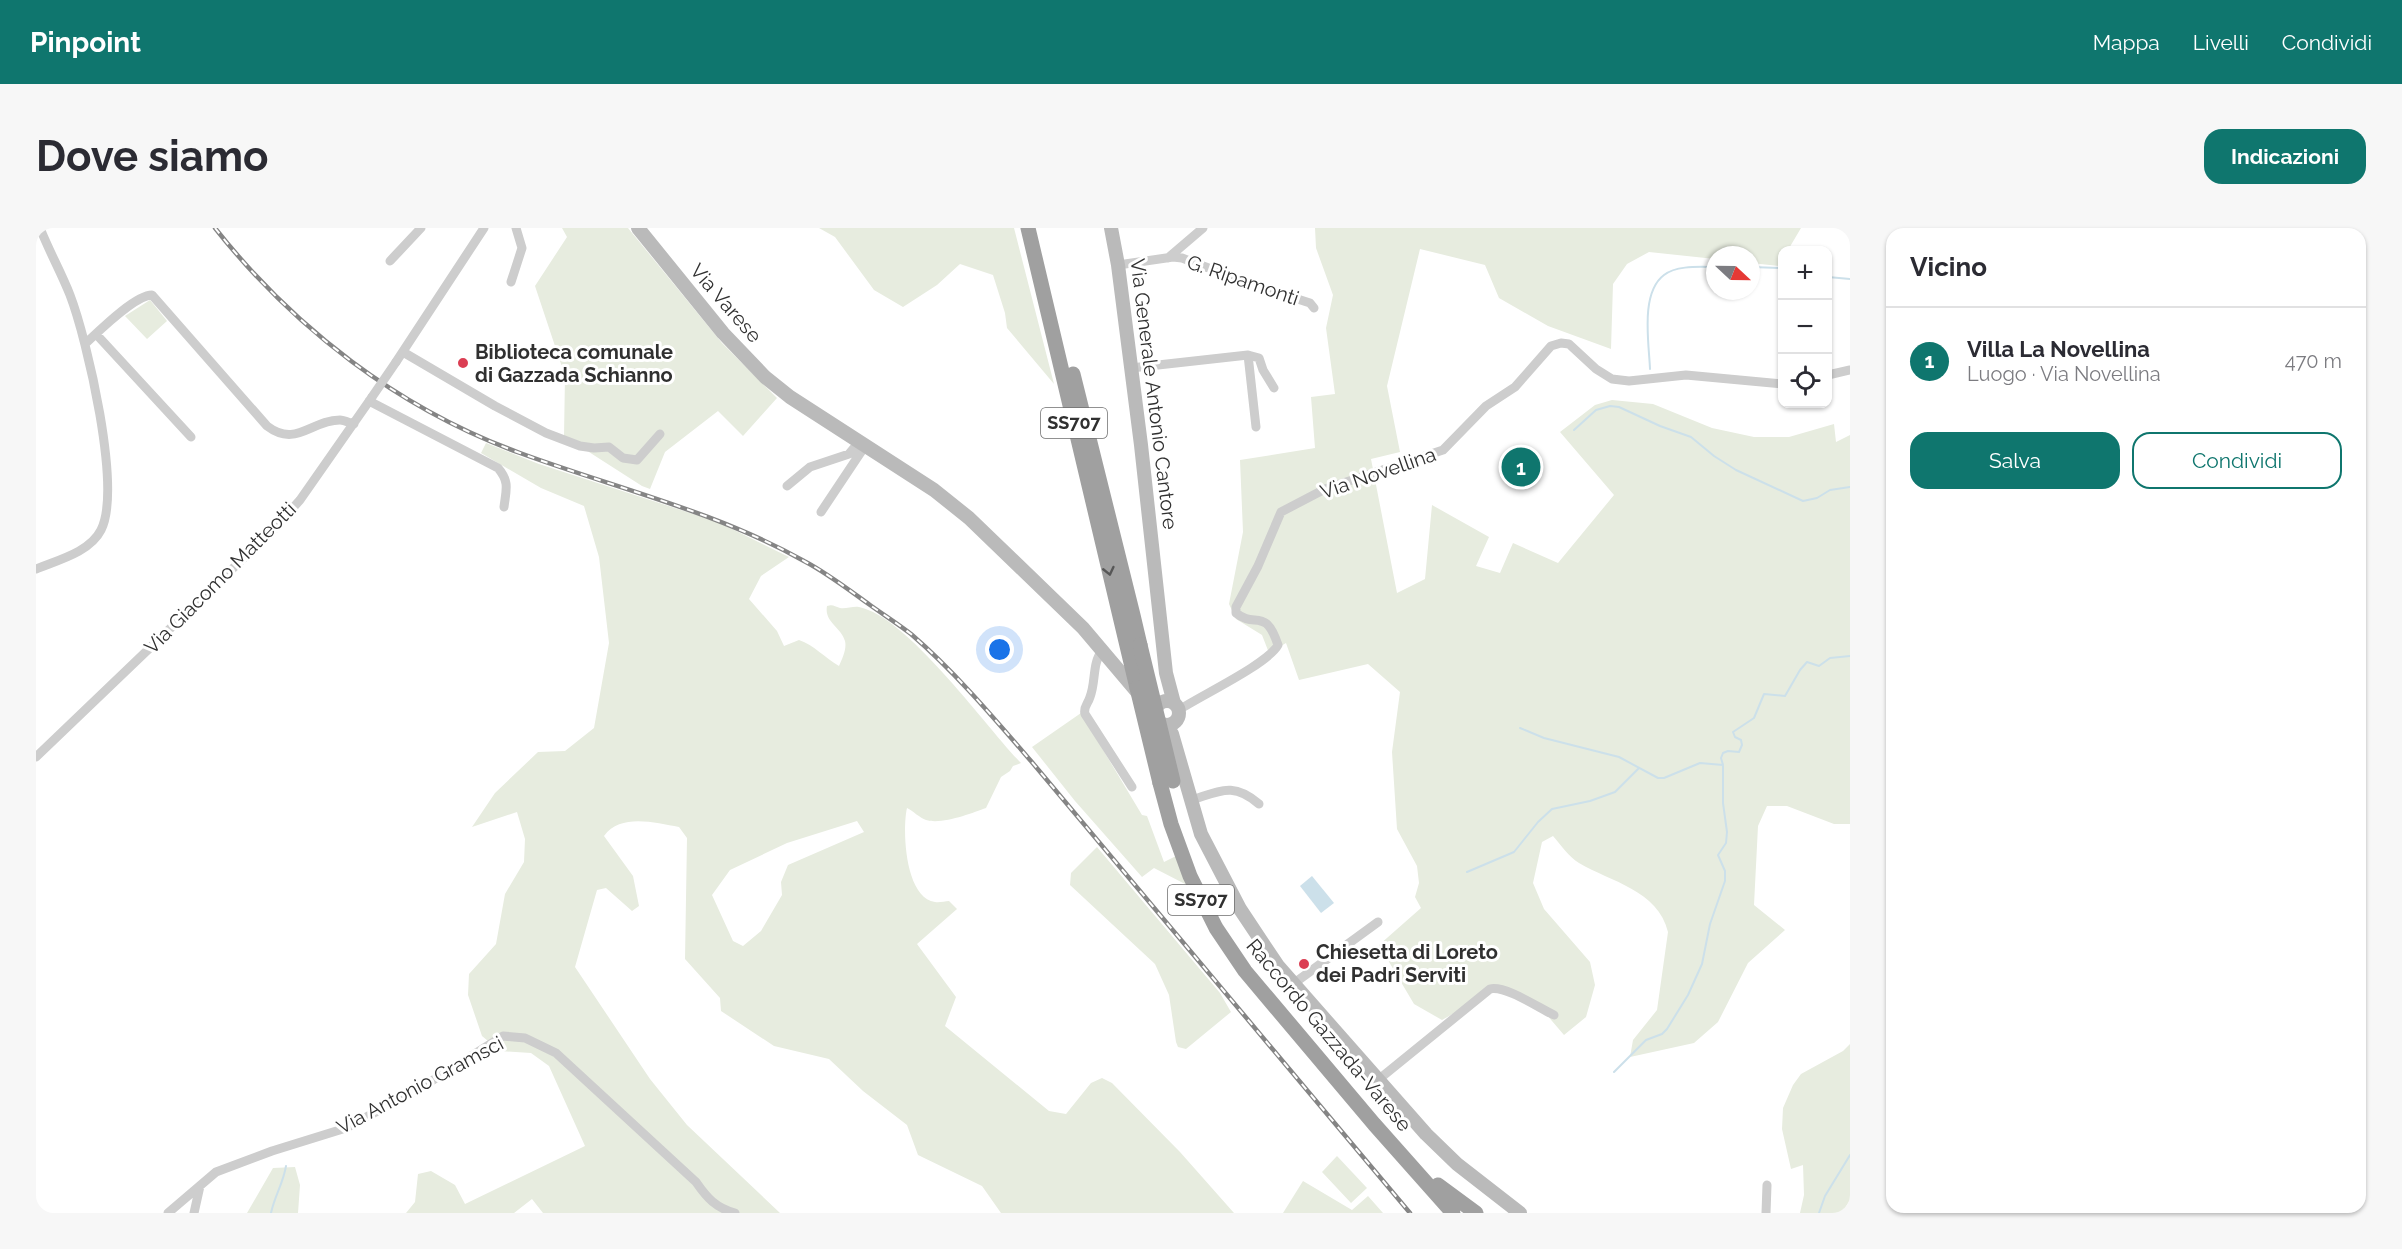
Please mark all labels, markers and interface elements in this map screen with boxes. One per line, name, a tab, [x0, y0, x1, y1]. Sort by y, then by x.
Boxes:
text: Pinpoint	[30, 26, 141, 59]
text: Mappa	[2093, 30, 2160, 55]
text: Livelli	[2193, 30, 2249, 55]
text: Condividi	[2282, 30, 2372, 55]
button: Indicazioni	[2204, 129, 2366, 184]
text: Dove siamo	[36, 132, 268, 181]
north arrow	[1706, 246, 1760, 300]
map controls	[1778, 246, 1832, 408]
button: +	[1778, 246, 1832, 300]
street label: G. Ripamonti	[1184, 250, 1302, 310]
text: Vicino	[1910, 252, 1987, 282]
street label: Via Generale Antonio Cantore	[1125, 257, 1183, 531]
street label: Via Varese	[685, 259, 767, 347]
button: −	[1778, 300, 1832, 354]
text: Villa La Novellina	[1967, 336, 2150, 362]
place label: Biblioteca comunale di Gazzada Schianno	[475, 340, 673, 387]
text: 1	[1925, 349, 1934, 373]
text: 470 m	[2285, 349, 2342, 373]
button: locate	[1778, 354, 1832, 408]
marker: Biblioteca comunale di Gazzada Schianno	[456, 356, 470, 370]
text: Luogo · Via Novellina	[1967, 362, 2161, 386]
road number: SS707	[1041, 408, 1107, 438]
button: Salva	[1910, 432, 2120, 489]
button: Condividi	[2132, 432, 2342, 489]
street label: Via Novellina	[1317, 442, 1439, 504]
pin: 1	[1502, 444, 1540, 490]
street label: Via Giacomo Matteotti	[139, 497, 301, 659]
one-way arrow	[1102, 566, 1115, 576]
your location	[985, 635, 1014, 664]
road number: SS707	[1168, 885, 1234, 915]
street label: Raccordo Gazzada-Varese	[1241, 934, 1417, 1136]
place label: Chiesetta di Loreto dei Padri Serviti	[1316, 940, 1498, 987]
marker: Chiesetta di Loreto dei Padri Serviti	[1297, 957, 1311, 971]
street label: Via Antonio Gramsci	[333, 1031, 507, 1139]

